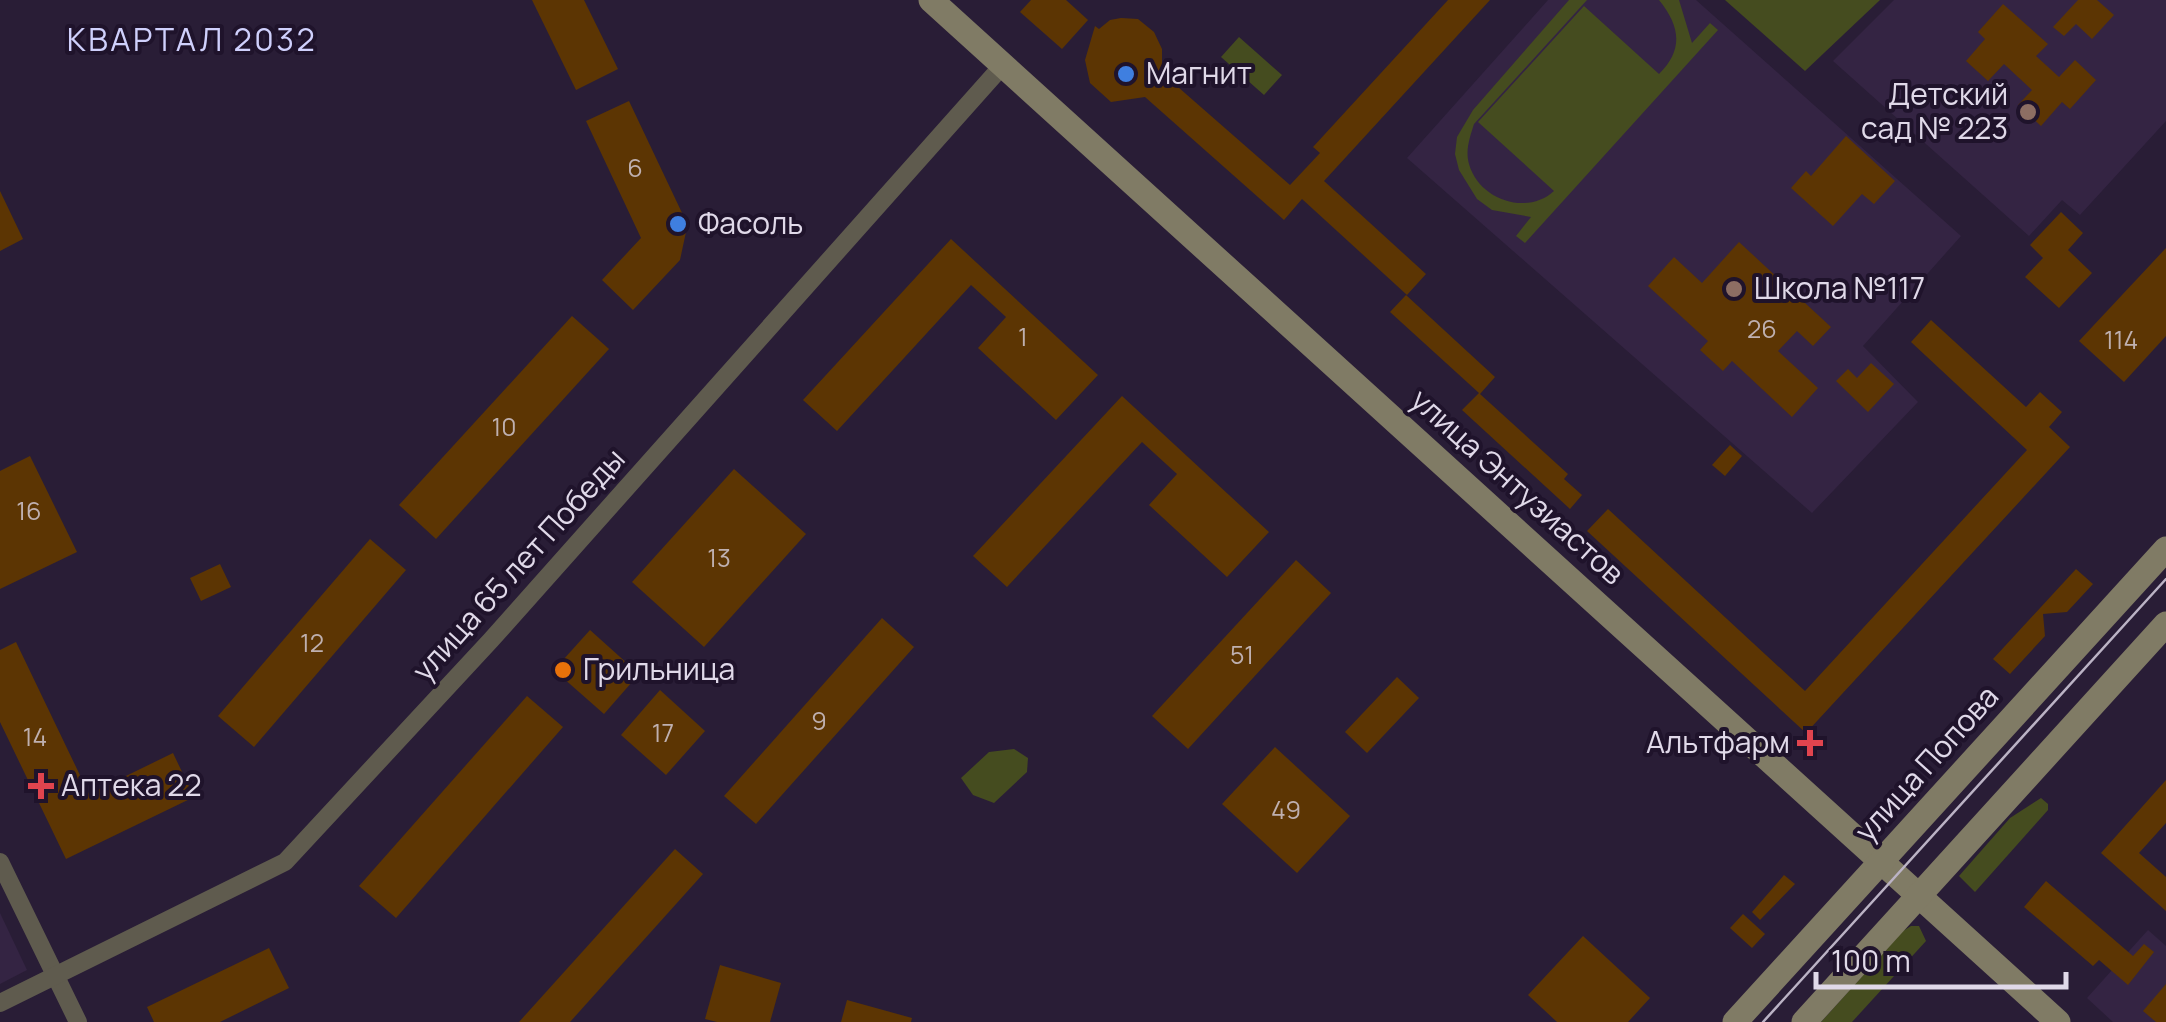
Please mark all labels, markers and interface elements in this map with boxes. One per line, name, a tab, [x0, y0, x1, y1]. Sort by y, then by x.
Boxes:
district label: КВАРТАЛ 2032	[67, 17, 317, 61]
place label: Магнит	[1146, 52, 1252, 93]
marker: Магнит	[1115, 63, 1137, 85]
place label: Детский сад № 223	[1861, 73, 2008, 148]
marker: Детский сад № 223	[2017, 101, 2039, 123]
house number: 6	[627, 150, 643, 185]
place label: Фасоль	[698, 202, 803, 243]
marker: Фасоль	[667, 213, 689, 235]
place label: Школа №117	[1754, 267, 1925, 308]
marker: Школа №117	[1723, 278, 1745, 300]
house number: 26	[1747, 311, 1777, 346]
house number: 1	[1018, 319, 1028, 354]
house number: 114	[2104, 322, 2138, 357]
street label: улица Энтузиастов	[1402, 379, 1634, 593]
house number: 10	[491, 409, 517, 444]
street label: улица 65 лет Победы	[402, 439, 634, 689]
house number: 16	[16, 493, 42, 528]
house number: 13	[707, 540, 731, 575]
house number: 12	[300, 625, 324, 660]
house number: 51	[1230, 637, 1254, 672]
place label: Грильница	[583, 648, 735, 689]
marker: Грильница	[552, 659, 574, 681]
street label: улица Попова	[1845, 676, 2007, 850]
house number: 9	[811, 703, 827, 738]
house number: 17	[652, 715, 674, 750]
house number: 14	[23, 719, 47, 754]
place label: Альтфарм	[1646, 721, 1790, 762]
marker: Альтфарм	[1799, 732, 1821, 754]
place label: Аптека 22	[61, 764, 202, 805]
marker: Аптека 22	[30, 775, 52, 797]
house number: 49	[1271, 792, 1301, 827]
scale bar	[1816, 927, 2066, 989]
text: 100 m	[1831, 940, 1911, 981]

